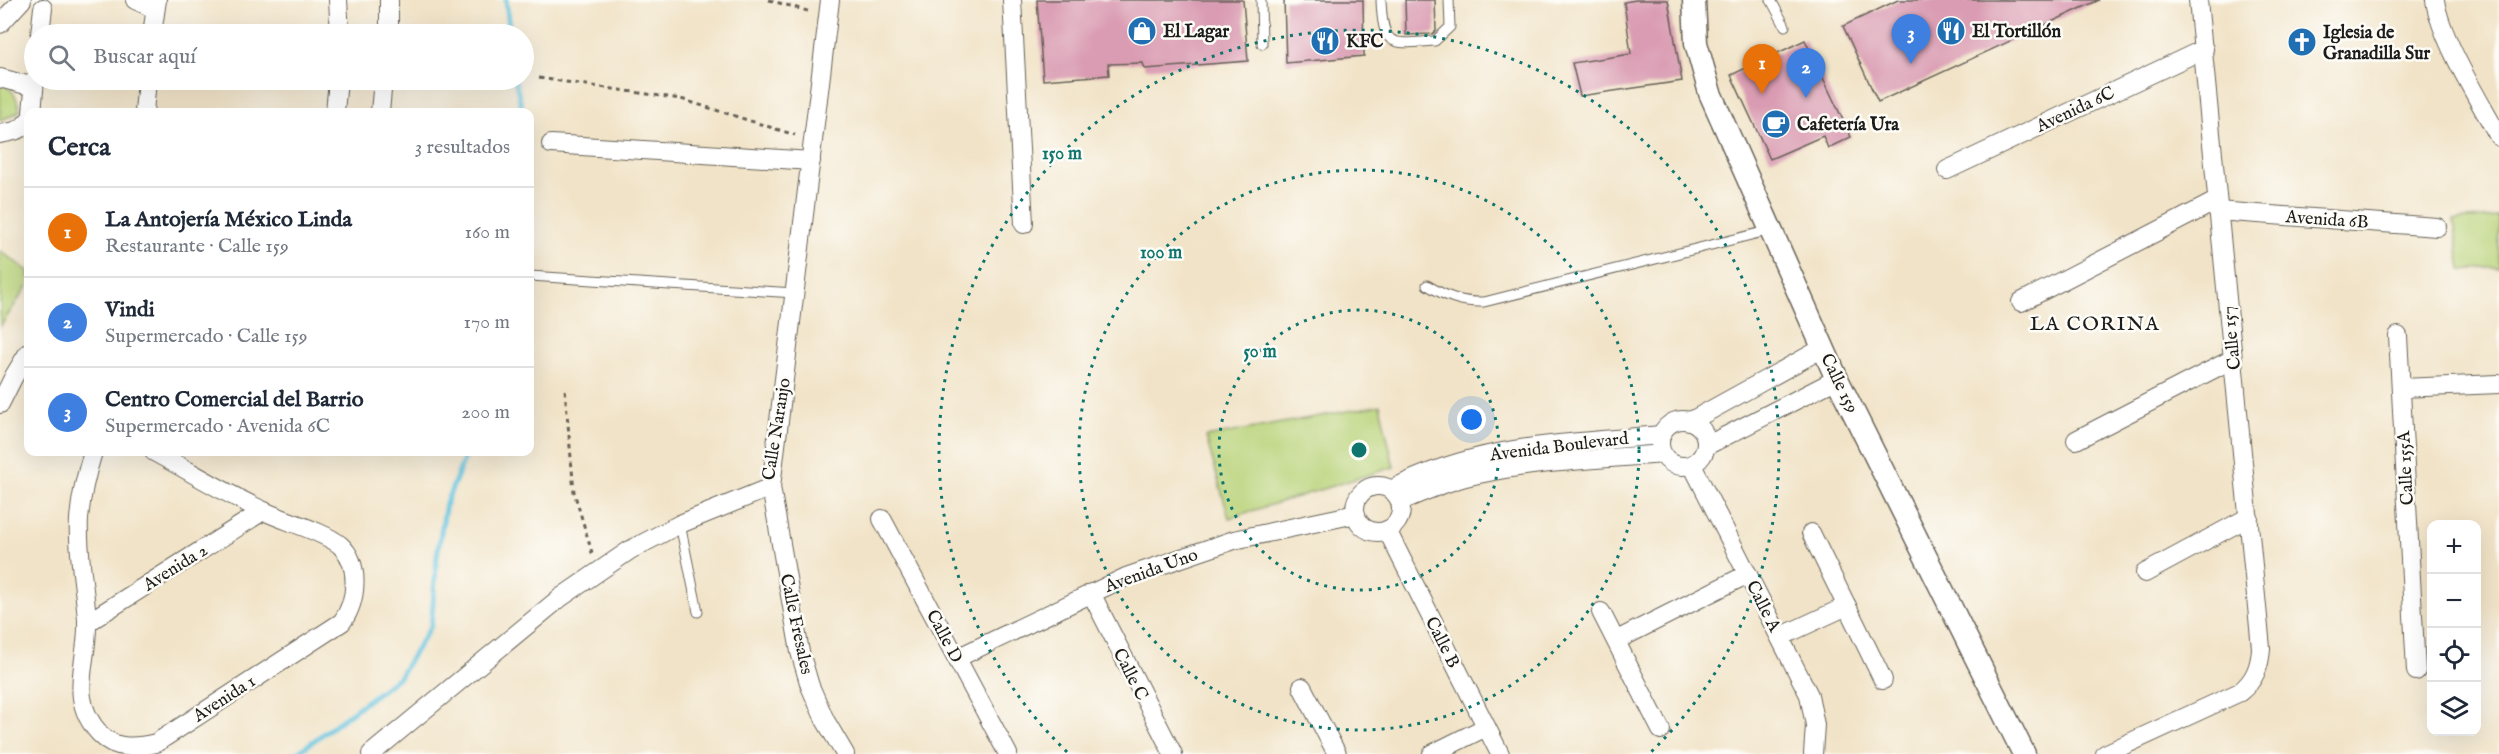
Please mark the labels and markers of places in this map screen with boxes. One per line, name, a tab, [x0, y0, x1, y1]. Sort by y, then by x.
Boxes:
pin: 3	[1892, 14, 1930, 64]
shop icon: El Lagar	[1126, 15, 1158, 47]
restaurant icon: El Tortillón	[1935, 15, 1967, 47]
place label: El Lagar	[1163, 21, 1229, 44]
place label: El Tortillón	[1972, 21, 2061, 44]
place label: Iglesia de Granadilla Sur	[2323, 22, 2431, 66]
restaurant icon: KFC	[1309, 25, 1341, 57]
church icon: Iglesia de Granadilla Sur	[2286, 26, 2318, 58]
place label: KFC	[1346, 31, 1383, 54]
pin: 1	[1742, 44, 1782, 94]
pin: 2	[1786, 48, 1826, 98]
cafe icon: Cafetería Ura	[1760, 108, 1792, 140]
place label: Cafetería Ura	[1797, 114, 1900, 137]
centre of rings	[1349, 440, 1369, 460]

